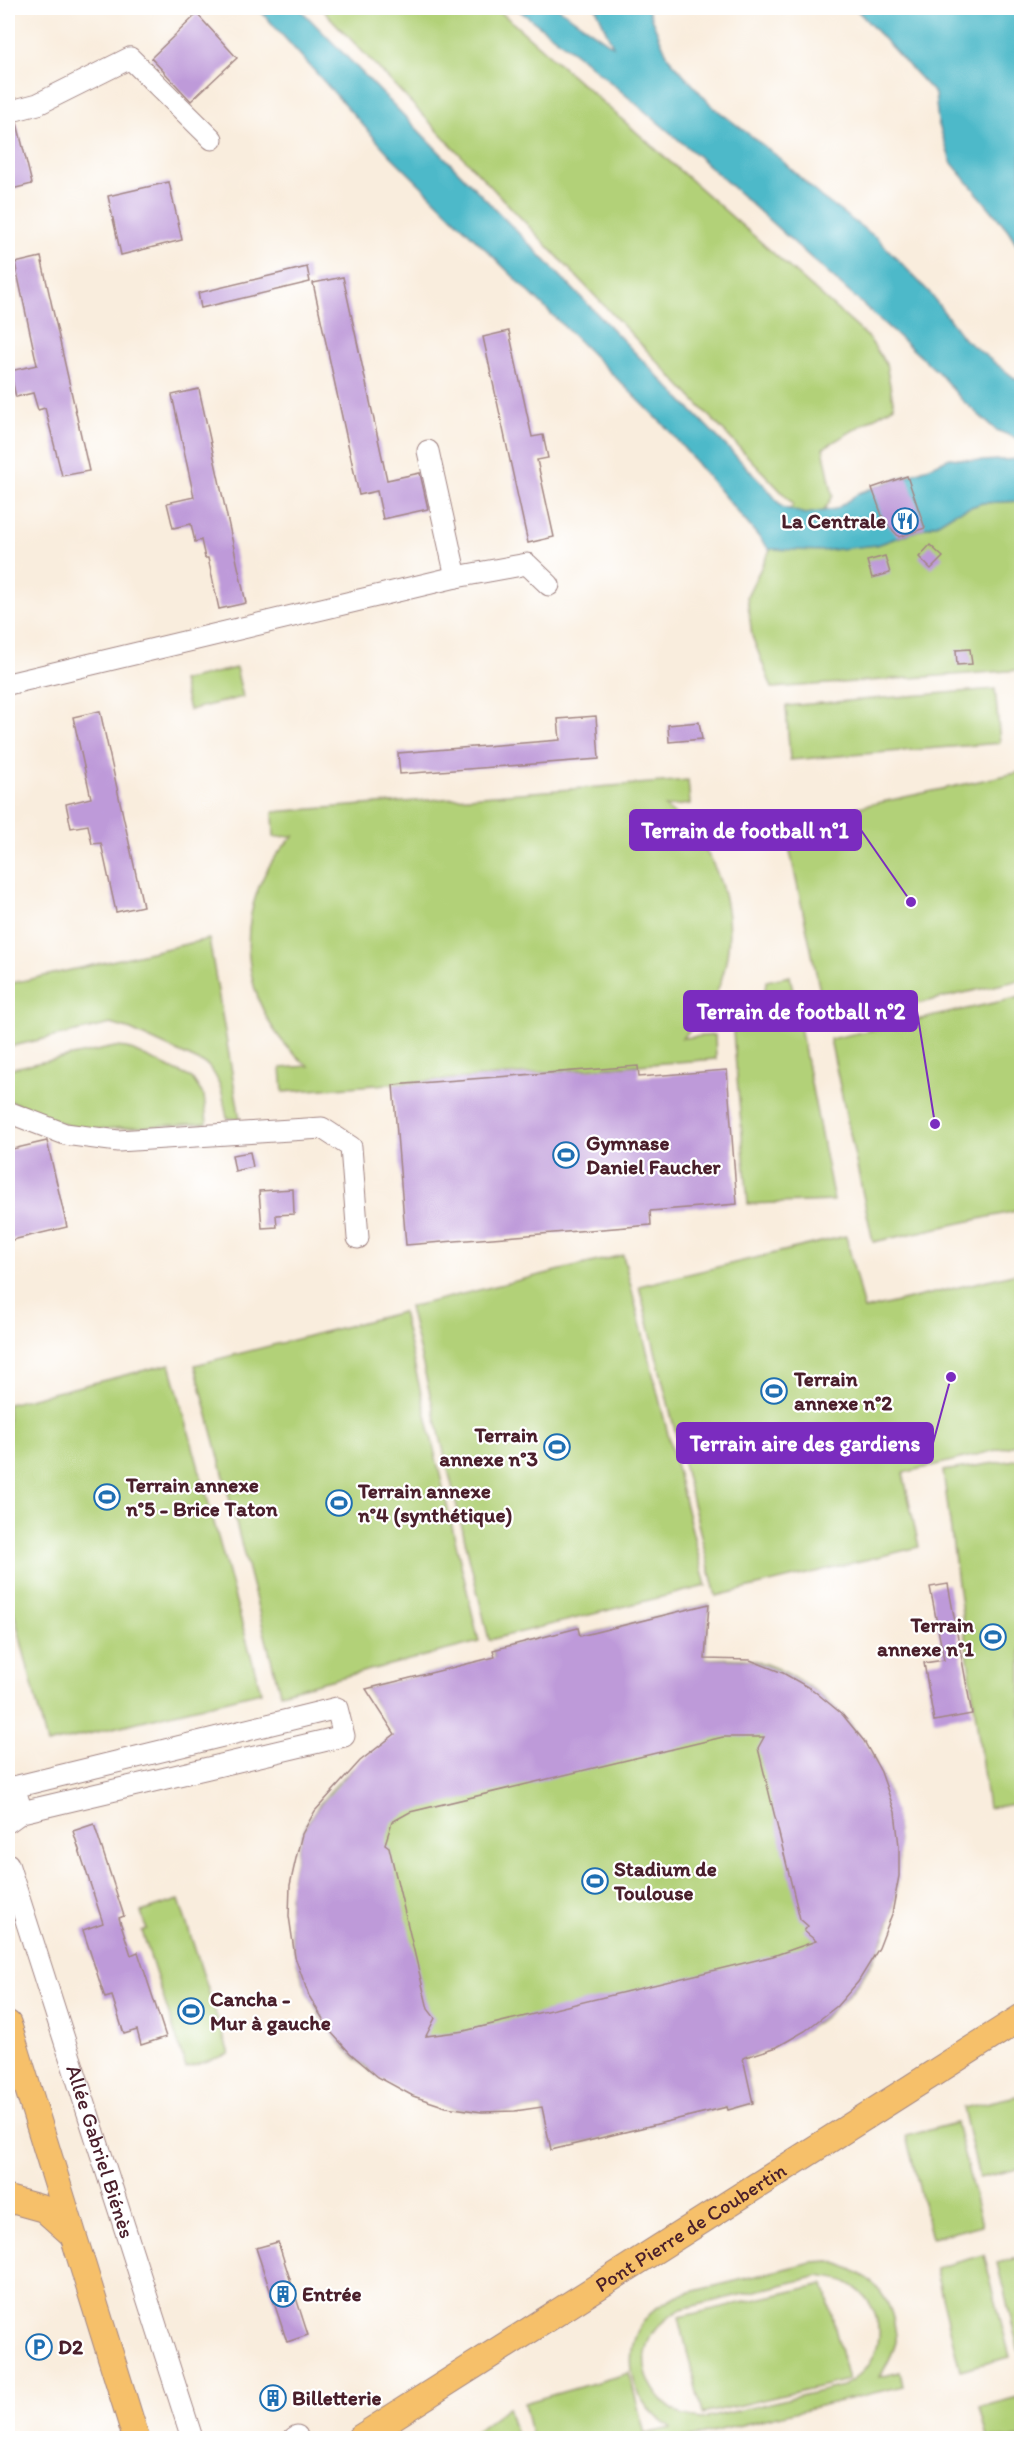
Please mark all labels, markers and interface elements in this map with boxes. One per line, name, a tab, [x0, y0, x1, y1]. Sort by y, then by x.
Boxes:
restaurant icon: La Centrale	[890, 506, 920, 536]
place label: La Centrale	[781, 508, 886, 533]
callout: Terrain de football n°1	[630, 810, 861, 850]
text: Terrain de football n°1	[640, 817, 849, 844]
callout: Terrain de football n°2	[684, 991, 917, 1031]
text: Terrain de football n°2	[696, 998, 906, 1025]
place label: Gymnase Daniel Faucher	[586, 1130, 722, 1179]
sports icon: Gymnase Daniel Faucher	[551, 1140, 581, 1170]
place label: Terrain annexe n°2	[793, 1366, 892, 1415]
sports icon: Terrain annexe n°2	[759, 1376, 789, 1406]
place label: Terrain annexe n°3	[439, 1422, 538, 1471]
callout: Terrain aire des gardiens	[677, 1423, 933, 1463]
text: Terrain aire des gardiens	[689, 1430, 921, 1457]
sports icon: Terrain annexe n°3	[542, 1432, 572, 1462]
place label: Terrain annexe n°5 - Brice Taton	[125, 1472, 278, 1521]
place label: Terrain annexe n°4 (synthétique)	[357, 1478, 512, 1528]
sports icon: Terrain annexe n°5 - Brice Taton	[92, 1482, 122, 1512]
sports icon: Terrain annexe n°4 (synthétique)	[324, 1488, 354, 1518]
place label: Terrain annexe n°1	[877, 1612, 974, 1661]
sports icon: Terrain annexe n°1	[978, 1622, 1008, 1652]
place label: Stadium de Toulouse	[613, 1856, 717, 1905]
sports icon: Stadium de Toulouse	[580, 1866, 610, 1896]
place label: Cancha - Mur à gauche	[210, 1986, 331, 2036]
sports icon: Cancha - Mur à gauche	[176, 1996, 206, 2026]
street label: Allée Gabriel Biénès	[61, 2062, 140, 2241]
street label: Pont Pierre de Coubertin	[590, 2157, 791, 2297]
building icon: Entrée	[268, 2279, 298, 2309]
place label: Entrée	[302, 2281, 362, 2306]
parking icon: D2	[24, 2332, 54, 2362]
place label: D2	[58, 2334, 83, 2359]
building icon: Billetterie	[258, 2383, 288, 2413]
place label: Billetterie	[292, 2385, 382, 2410]

